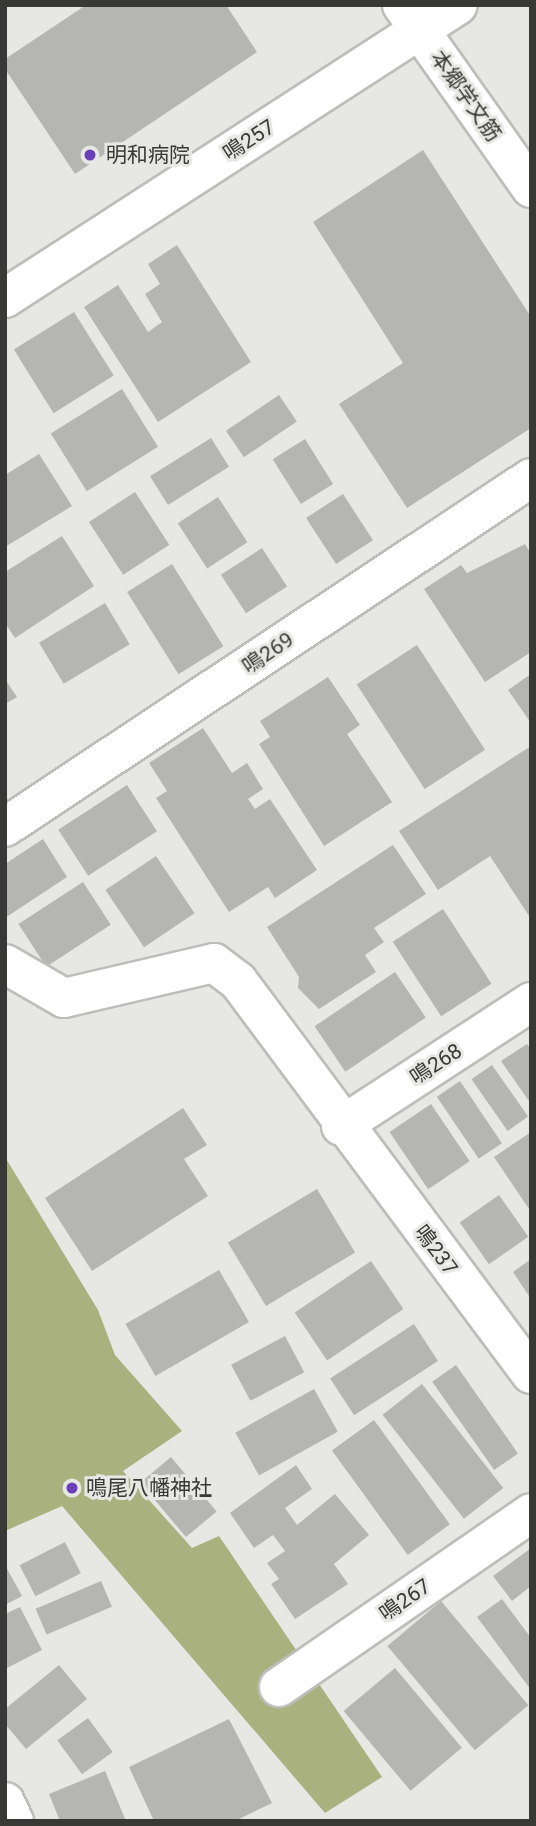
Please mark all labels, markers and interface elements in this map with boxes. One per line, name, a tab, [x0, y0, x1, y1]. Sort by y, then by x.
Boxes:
street label: 本郷学文筋	[426, 46, 506, 146]
street label: 鳴257	[218, 114, 280, 166]
place label: 明和病院	[106, 142, 190, 168]
marker: 明和病院	[80, 145, 100, 165]
street label: 鳴269	[238, 627, 298, 679]
street label: 鳴268	[405, 1038, 467, 1090]
street label: 鳴237	[409, 1220, 463, 1280]
place label: 鳴尾八幡神社	[86, 1475, 212, 1501]
marker: 鳴尾八幡神社	[64, 1480, 80, 1496]
street label: 鳴267	[375, 1574, 435, 1626]

